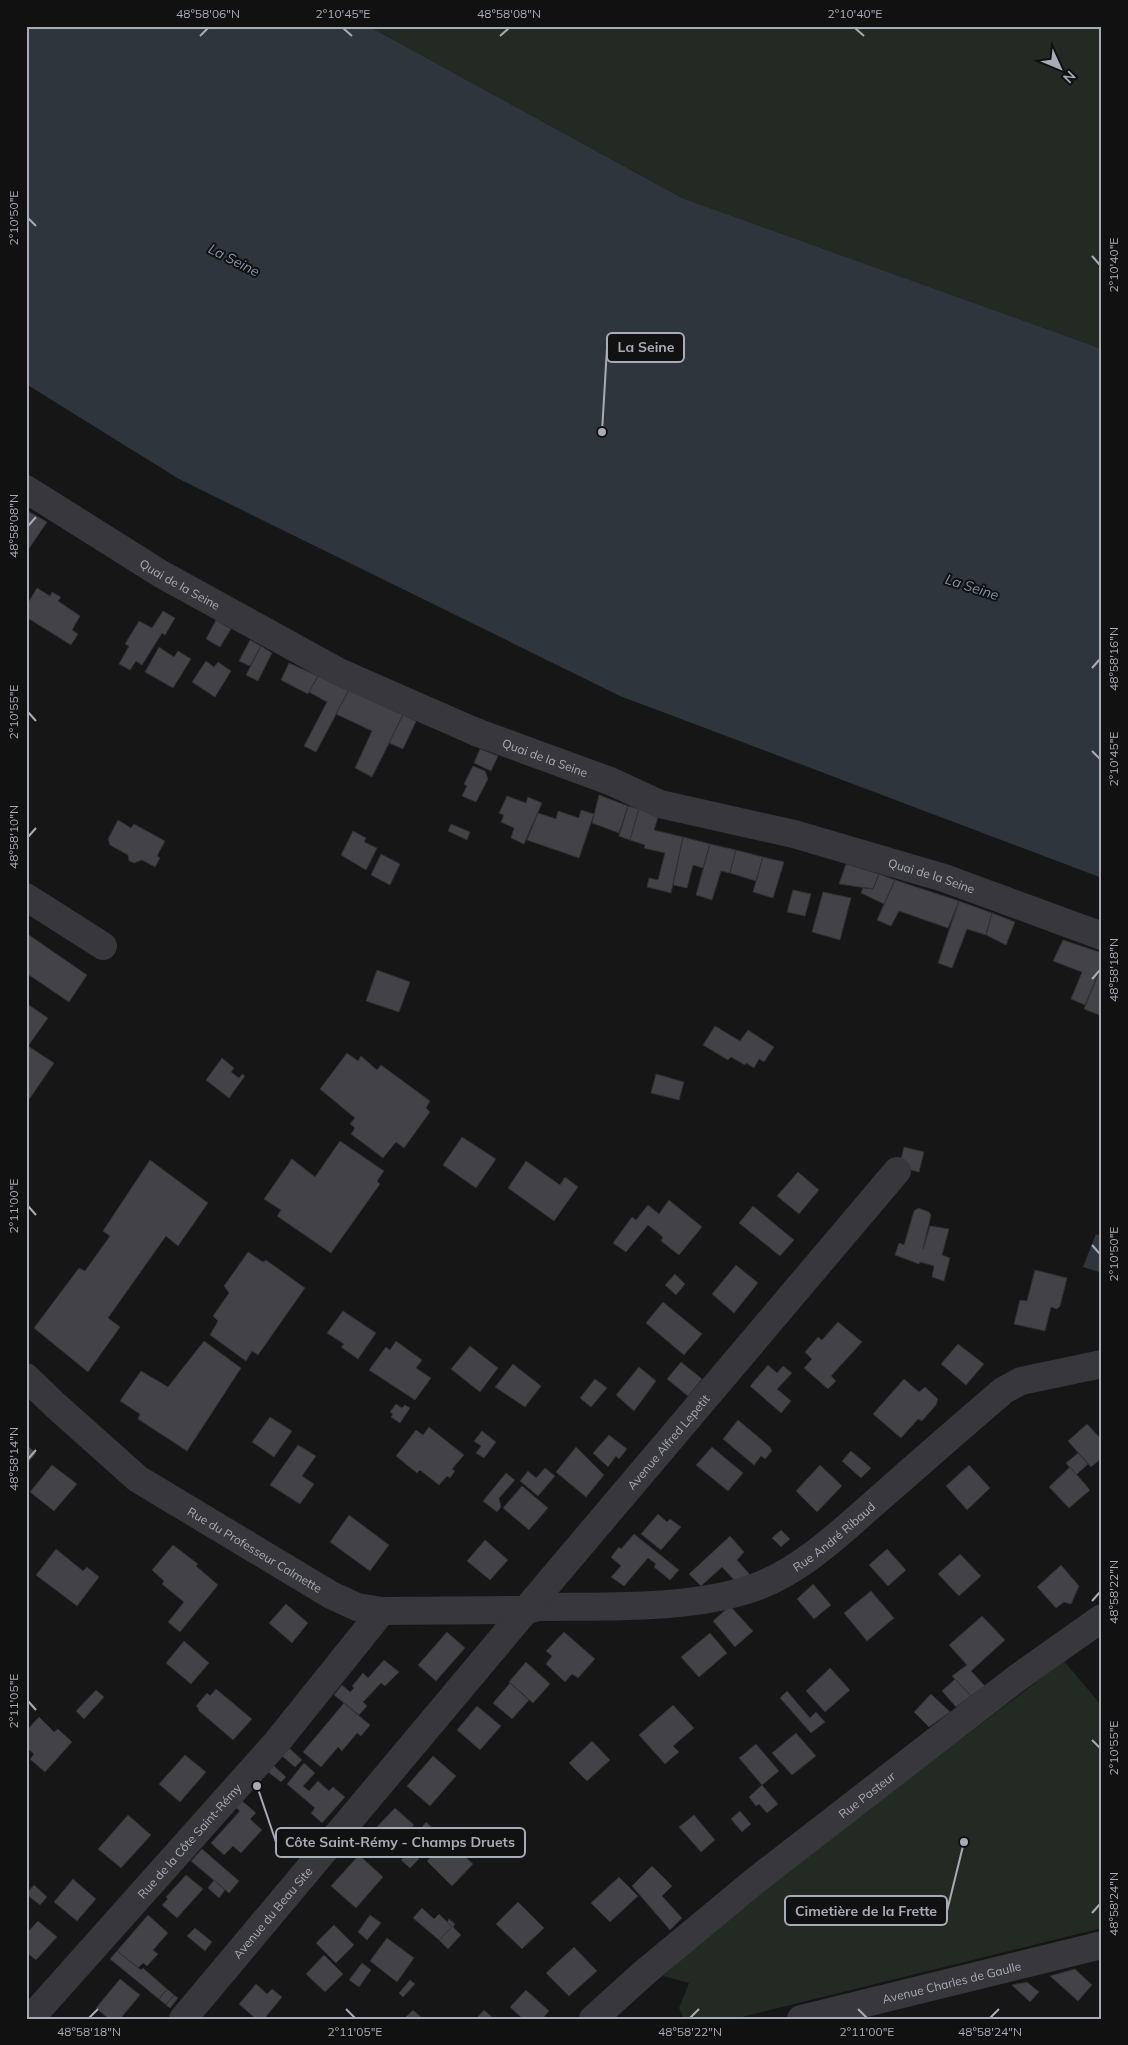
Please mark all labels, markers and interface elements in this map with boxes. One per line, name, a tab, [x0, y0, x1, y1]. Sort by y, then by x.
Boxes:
text: 48°58'06"N	[176, 6, 240, 21]
text: 2°10'45"E	[316, 6, 370, 21]
text: 48°58'08"N	[477, 6, 541, 21]
text: 2°10'40"E	[828, 6, 882, 21]
north arrow	[1036, 42, 1086, 92]
text: N	[1059, 67, 1079, 87]
text: 2°10'50"E	[6, 191, 21, 245]
text: 2°10'40"E	[1106, 238, 1121, 292]
water label: La Seine	[205, 239, 263, 281]
callout: La Seine	[607, 333, 684, 362]
text: La Seine	[618, 338, 675, 356]
text: 48°58'08"N	[6, 494, 21, 558]
street label: Quai de la Seine	[137, 555, 223, 613]
water label: La Seine	[943, 570, 1001, 604]
text: 48°58'16"N	[1106, 627, 1121, 691]
text: 2°10'55"E	[6, 685, 21, 739]
text: 2°10'45"E	[1106, 732, 1121, 786]
street label: Quai de la Seine	[500, 735, 590, 780]
text: 48°58'10"N	[6, 805, 21, 869]
street label: Quai de la Seine	[887, 855, 977, 896]
text: 48°58'18"N	[1106, 938, 1121, 1002]
text: 2°11'00"E	[6, 1179, 21, 1233]
text: 2°10'50"E	[1106, 1227, 1121, 1281]
street label: Avenue Alfred Lepetit	[624, 1391, 712, 1492]
text: 48°58'14"N	[6, 1427, 21, 1491]
street label: Rue André Ribaud	[790, 1498, 878, 1574]
street label: Rue du Professeur Calmette	[185, 1503, 325, 1595]
text: 48°58'22"N	[1106, 1560, 1121, 1624]
text: 2°11'05"E	[6, 1674, 21, 1728]
text: 2°10'55"E	[1106, 1721, 1121, 1775]
street label: Rue Pasteur	[835, 1767, 898, 1821]
street label: Rue de la Côte Saint-Rémy	[134, 1780, 245, 1901]
callout: Côte Saint-Rémy - Champs Druets	[276, 1828, 525, 1857]
text: Côte Saint-Rémy - Champs Druets	[285, 1833, 515, 1851]
street label: Avenue du Beau Site	[230, 1863, 315, 1961]
text: 48°58'24"N	[1106, 1872, 1121, 1936]
callout: Cimetière de la Frette	[785, 1896, 947, 1925]
text: Cimetière de la Frette	[795, 1902, 937, 1920]
street label: Avenue Charles de Gaulle	[881, 1958, 1022, 2006]
text: 48°58'18"N	[57, 2024, 121, 2039]
text: 2°11'05"E	[328, 2024, 382, 2039]
text: 48°58'22"N	[658, 2024, 722, 2039]
text: 2°11'00"E	[840, 2024, 894, 2039]
text: 48°58'24"N	[958, 2024, 1022, 2039]

